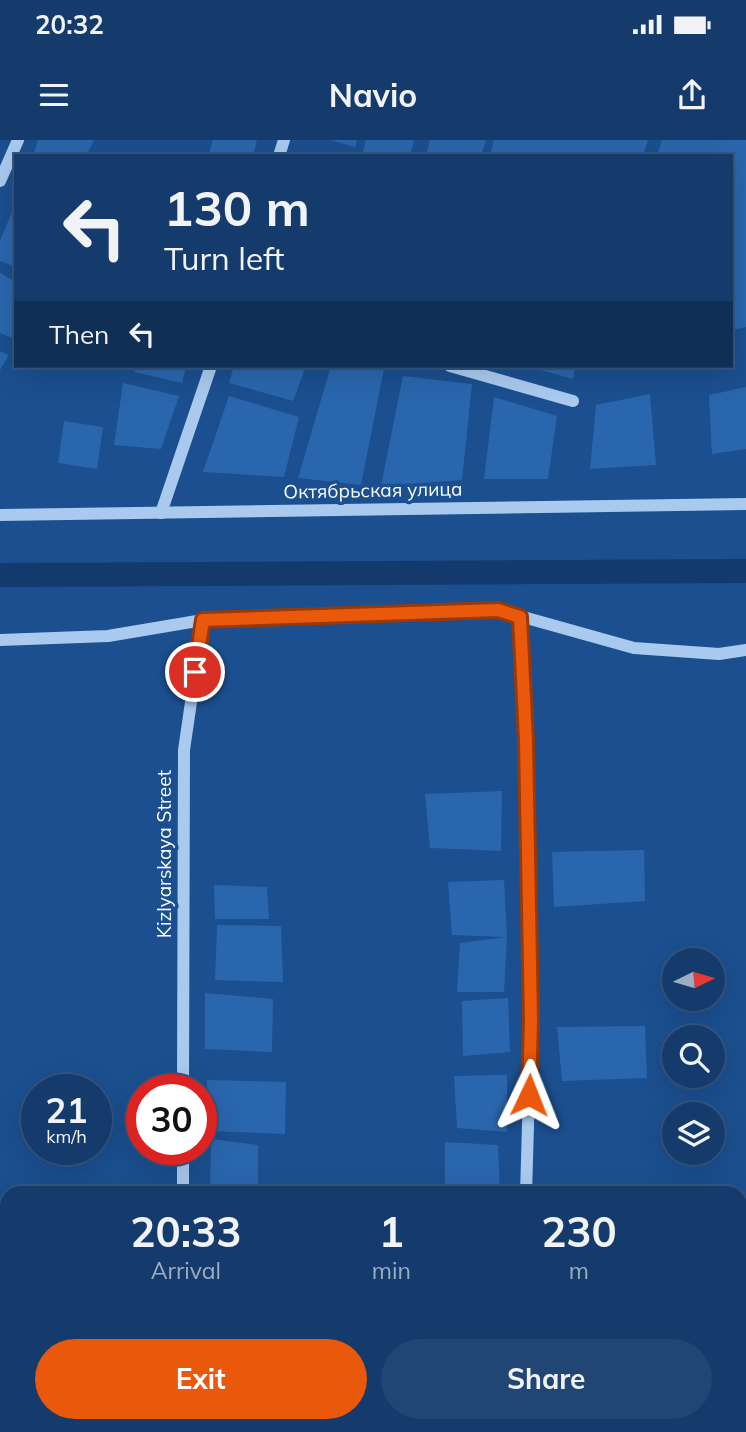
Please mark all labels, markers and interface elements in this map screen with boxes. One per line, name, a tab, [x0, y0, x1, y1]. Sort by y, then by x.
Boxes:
text: 20:32	[35, 8, 104, 41]
text: Navio	[329, 75, 417, 115]
icon: menu	[35, 76, 73, 114]
icon: share	[673, 76, 711, 114]
text: 130 m	[164, 177, 310, 238]
icon: left	[49, 182, 140, 273]
text: Turn left	[164, 238, 284, 278]
icon: left	[123, 315, 161, 353]
text: Then	[49, 318, 109, 351]
street label: Октябрьская улица	[283, 476, 463, 504]
pin	[165, 642, 225, 702]
icon: arrive	[176, 653, 214, 691]
street label: Kizlyarskaya Street	[152, 770, 176, 938]
north arrow	[662, 948, 724, 1012]
map controls	[662, 948, 725, 1165]
button: search	[662, 1025, 725, 1088]
position arrow	[492, 1058, 566, 1132]
speed limit sign: 30	[126, 1074, 217, 1165]
text: 21	[45, 1088, 88, 1132]
button: layers	[662, 1102, 725, 1165]
text: km/h	[46, 1125, 87, 1148]
text: 20:33	[130, 1205, 241, 1258]
text: 1	[379, 1205, 404, 1258]
text: 230	[541, 1205, 617, 1258]
text: Arrival	[151, 1256, 221, 1285]
text: min	[372, 1256, 411, 1285]
text: m	[569, 1256, 589, 1285]
button: Exit	[35, 1339, 367, 1419]
button: Share	[381, 1339, 712, 1419]

